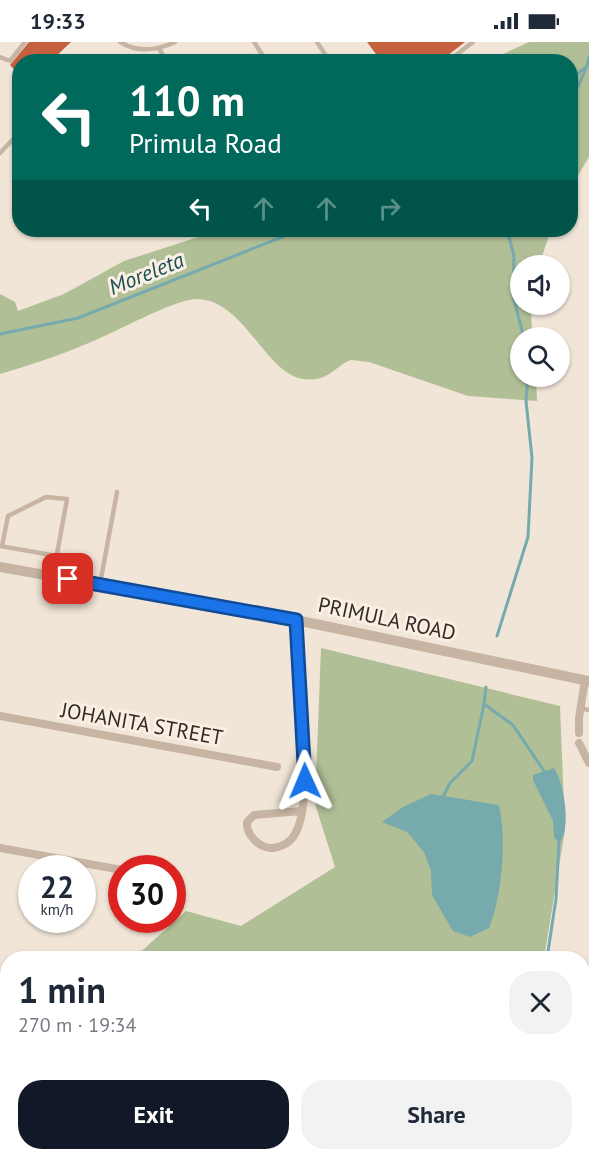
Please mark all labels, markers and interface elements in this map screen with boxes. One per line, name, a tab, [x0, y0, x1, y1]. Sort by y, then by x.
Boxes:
text: 19:33	[30, 7, 86, 35]
text: 110 m	[129, 73, 245, 128]
icon: left	[30, 78, 108, 156]
text: Primula Road	[129, 126, 282, 160]
icon: left	[184, 192, 217, 225]
icon: ahead	[247, 192, 280, 225]
icon: ahead	[310, 192, 343, 225]
icon: right	[373, 192, 406, 225]
water label: Moreleta	[104, 245, 188, 301]
map controls	[510, 255, 570, 387]
button: sound	[510, 255, 570, 315]
button: search	[510, 327, 570, 387]
pin	[42, 553, 93, 604]
icon: arrive	[51, 562, 84, 595]
street label: PRIMULA ROAD	[316, 591, 458, 646]
street label: JOHANITA STREET	[58, 696, 225, 751]
position arrow	[273, 749, 337, 813]
speed limit sign: 30	[108, 855, 186, 933]
text: 22	[40, 867, 74, 906]
text: km/h	[41, 900, 73, 919]
text: 1 min	[18, 966, 106, 1013]
button: close	[509, 971, 572, 1034]
text: 270 m · 19:34	[18, 1012, 136, 1038]
button: Exit	[18, 1080, 289, 1149]
button: Share	[301, 1080, 572, 1149]

